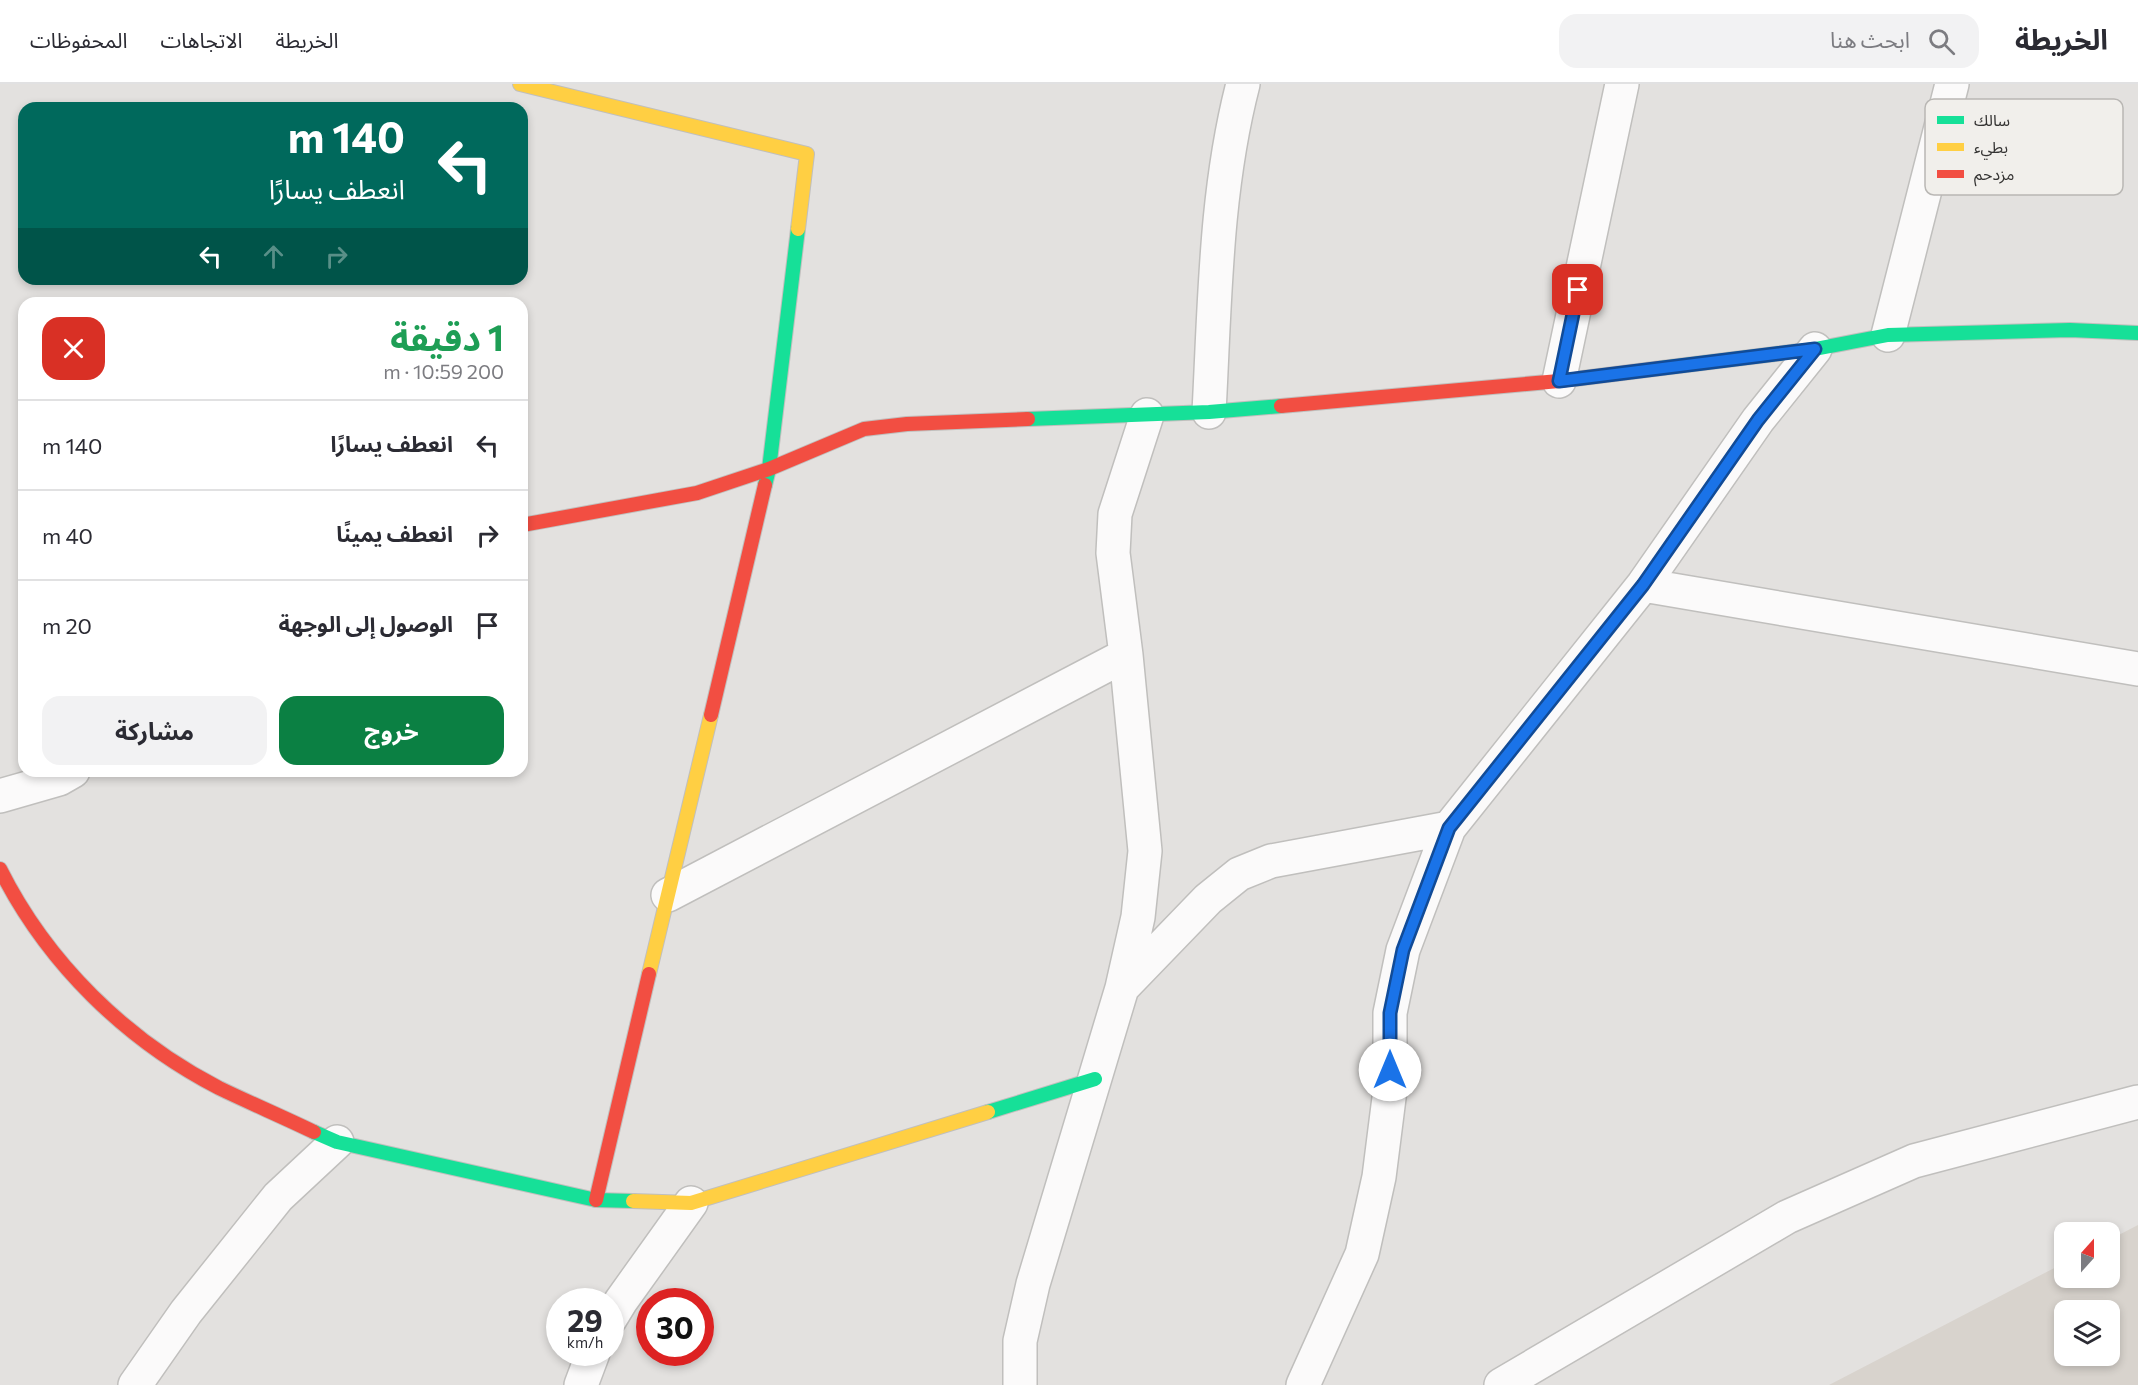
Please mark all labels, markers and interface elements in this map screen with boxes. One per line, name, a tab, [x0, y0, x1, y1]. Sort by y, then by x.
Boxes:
search box	[1559, 14, 1979, 68]
text: الخريطة	[2015, 22, 2108, 56]
icon: search	[1925, 25, 1958, 58]
text: ابحث هنا	[1830, 26, 1910, 53]
text: المحفوظات	[30, 27, 127, 52]
text: الاتجاهات	[160, 27, 242, 52]
text: الخريطة	[275, 27, 338, 52]
legend	[1925, 99, 2123, 195]
text: 140 m	[288, 110, 405, 162]
text: سالك	[1974, 110, 2010, 129]
icon: left	[426, 126, 504, 204]
text: بطيء	[1974, 137, 2008, 160]
text: مزدحم	[1974, 164, 2014, 187]
text: انعطف يسارًا	[269, 172, 405, 205]
icon: left	[194, 240, 227, 273]
icon: ahead	[257, 240, 290, 273]
icon: right	[320, 240, 353, 273]
pin	[1552, 264, 1603, 315]
icon: arrive	[1561, 273, 1594, 306]
text: 1 دقيقة	[390, 314, 504, 358]
button: close	[42, 317, 105, 380]
text: 200 m · 10:59	[383, 359, 504, 383]
icon: left	[471, 429, 504, 462]
text: انعطف يسارًا	[331, 430, 453, 457]
text: 140 m	[42, 432, 102, 459]
icon: right	[471, 519, 504, 552]
text: انعطف يمينًا	[336, 520, 453, 547]
text: 40 m	[42, 522, 93, 549]
icon: arrive	[471, 609, 504, 642]
text: الوصول إلى الوجهة	[278, 610, 453, 637]
text: 20 m	[42, 612, 92, 639]
button: مشاركة	[42, 696, 267, 765]
button: خروج	[279, 696, 504, 765]
position arrow	[1358, 1038, 1422, 1102]
north arrow	[2054, 1222, 2120, 1288]
map controls	[2054, 1222, 2120, 1366]
speed limit sign: 30	[636, 1288, 714, 1366]
button: layers	[2054, 1300, 2120, 1366]
text: 29	[567, 1301, 603, 1338]
text: km/h	[567, 1333, 603, 1351]

